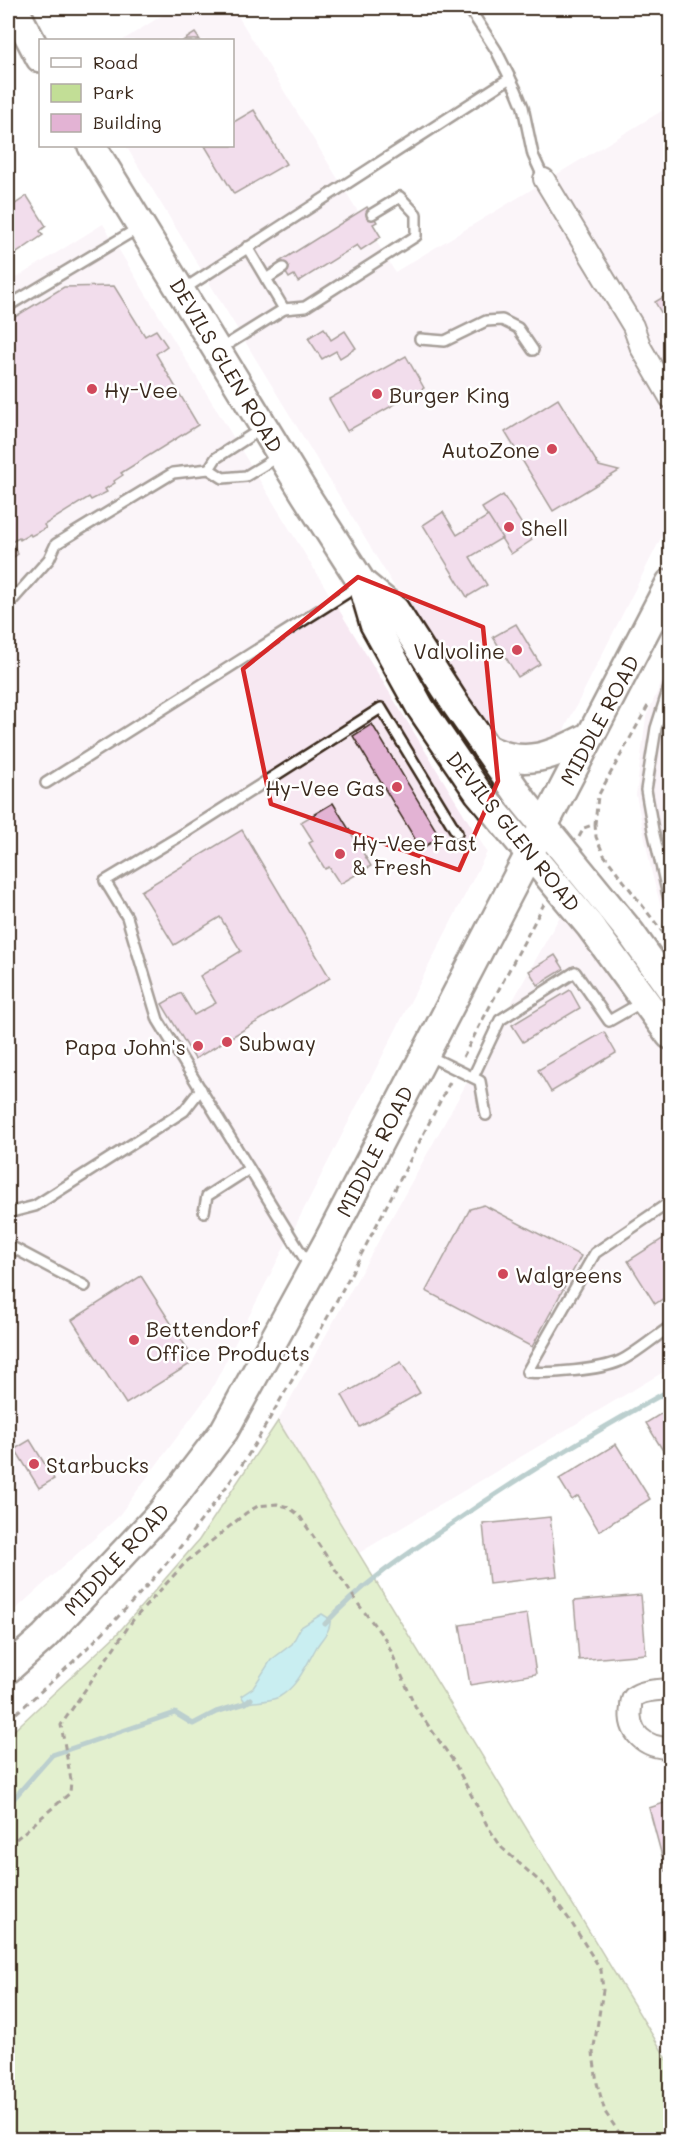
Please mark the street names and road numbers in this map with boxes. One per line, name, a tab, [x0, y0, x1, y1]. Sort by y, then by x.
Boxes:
street label: DEVILS GLEN ROAD	[164, 273, 290, 457]
street label: MIDDLE ROAD	[553, 650, 645, 790]
street label: DEVILS GLEN ROAD	[441, 745, 587, 917]
street label: MIDDLE ROAD	[329, 1081, 419, 1221]
street label: MIDDLE ROAD	[57, 1497, 175, 1621]

